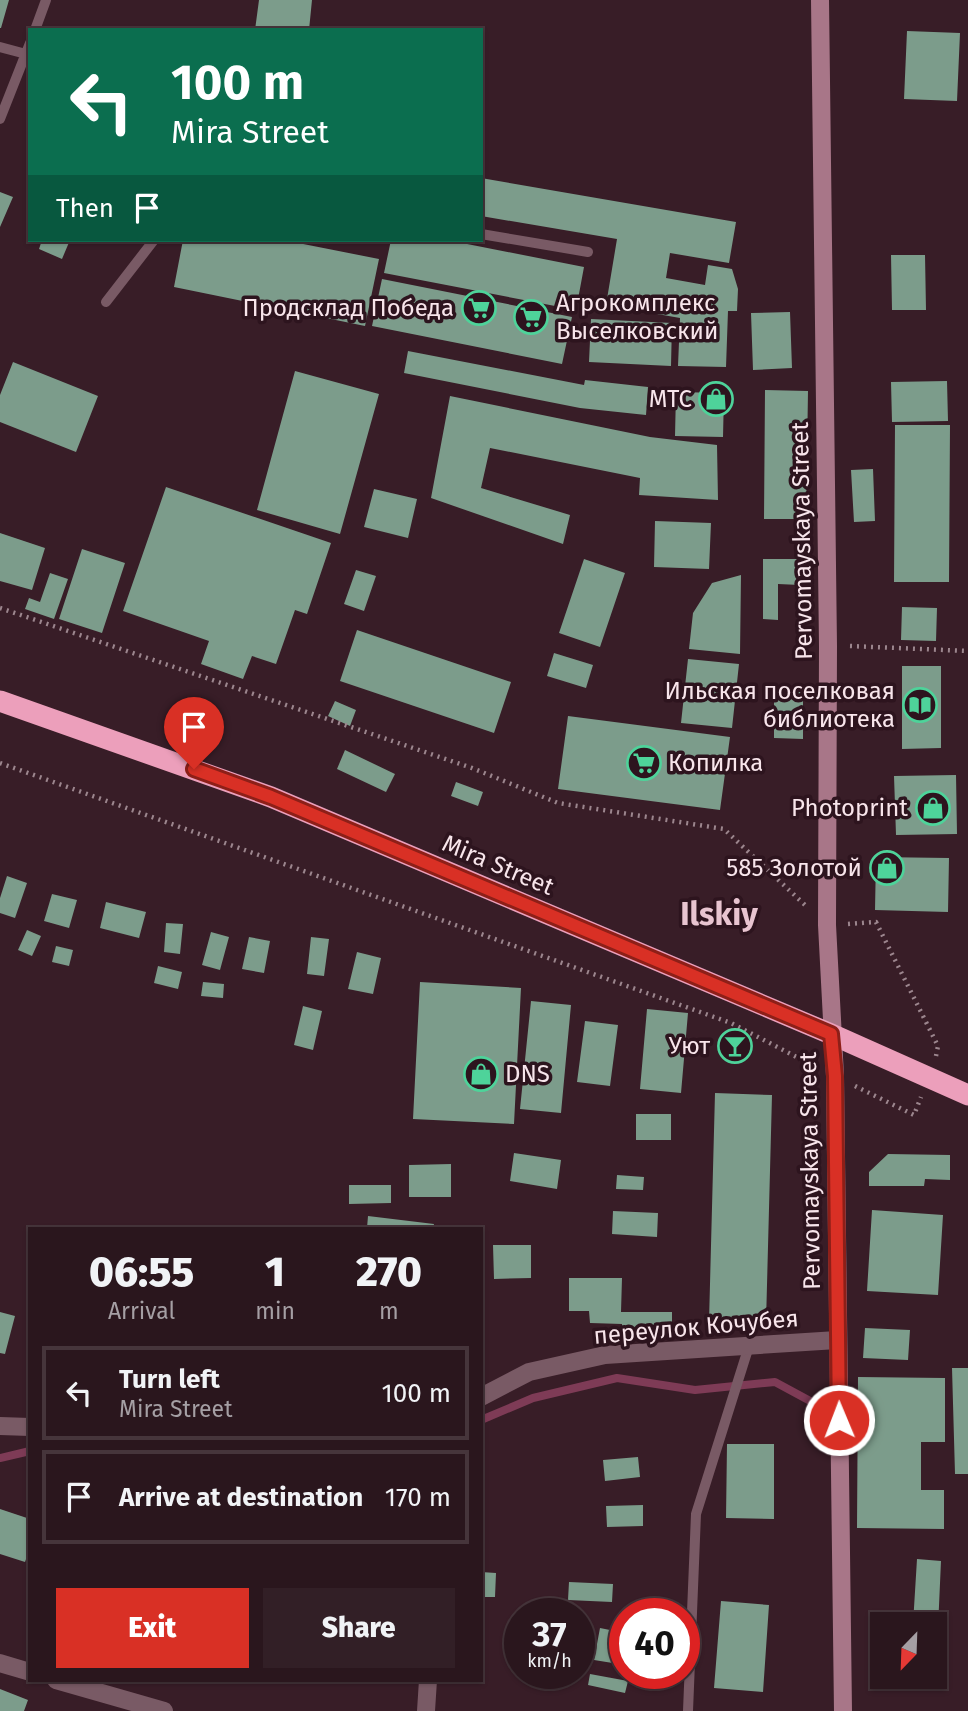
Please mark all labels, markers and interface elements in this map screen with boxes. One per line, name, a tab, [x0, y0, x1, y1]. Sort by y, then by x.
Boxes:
text: 100 m	[171, 53, 304, 112]
icon: left	[56, 56, 147, 147]
text: Mira Street	[171, 113, 329, 151]
icon: arrive	[128, 189, 166, 227]
text: Then	[56, 193, 114, 224]
supermarket icon: Продсклад Победа	[460, 289, 498, 327]
place label: Агрокомплекс Выселковский	[556, 289, 718, 345]
place label: Продсклад Победа	[242, 294, 454, 322]
supermarket icon: Агрокомплекс Выселковский	[512, 298, 550, 336]
shop icon: МТС	[697, 380, 735, 418]
place label: МТС	[649, 385, 692, 413]
street label: Pervomayskaya Street	[786, 421, 818, 660]
place label: Ильская поселковая библиотека	[665, 677, 895, 733]
library icon: Ильская поселковая библиотека	[901, 686, 939, 724]
pin	[164, 697, 224, 769]
icon: arrive	[175, 708, 213, 746]
supermarket icon: Копилка	[625, 744, 663, 782]
place label: Копилка	[668, 749, 763, 777]
shop icon: Photoprint	[914, 789, 952, 827]
place label: Photoprint	[791, 794, 908, 822]
street label: Mira Street	[438, 829, 558, 901]
shop icon: 585 Золотой	[868, 849, 906, 887]
place label: 585 Золотой	[726, 854, 862, 882]
district label: Ilskiy	[680, 895, 758, 933]
bar icon: Уют	[716, 1027, 754, 1065]
place label: Уют	[669, 1032, 710, 1060]
street label: Pervomayskaya Street	[794, 1051, 826, 1290]
shop icon: DNS	[462, 1055, 500, 1093]
place label: DNS	[505, 1060, 550, 1088]
text: 06:55	[89, 1247, 194, 1297]
text: 1	[265, 1247, 285, 1297]
text: 270	[356, 1247, 422, 1297]
text: Arrival	[108, 1297, 175, 1325]
text: min	[255, 1297, 295, 1325]
text: m	[379, 1297, 399, 1325]
street label: переулок Кочубея	[592, 1304, 800, 1350]
text: Turn left	[119, 1364, 220, 1395]
icon: left	[60, 1374, 98, 1412]
text: 100 m	[382, 1378, 451, 1409]
position arrow	[802, 1383, 876, 1457]
text: Mira Street	[119, 1395, 232, 1423]
icon: arrive	[60, 1478, 98, 1516]
text: Arrive at destination	[119, 1482, 363, 1513]
text: 170 m	[385, 1482, 451, 1513]
button: Exit	[56, 1588, 249, 1668]
button: Share	[263, 1588, 455, 1668]
speed limit sign: 40	[609, 1598, 700, 1689]
north arrow	[870, 1612, 947, 1689]
map controls	[870, 1612, 947, 1689]
text: 37	[532, 1613, 567, 1655]
text: km/h	[527, 1650, 572, 1672]

